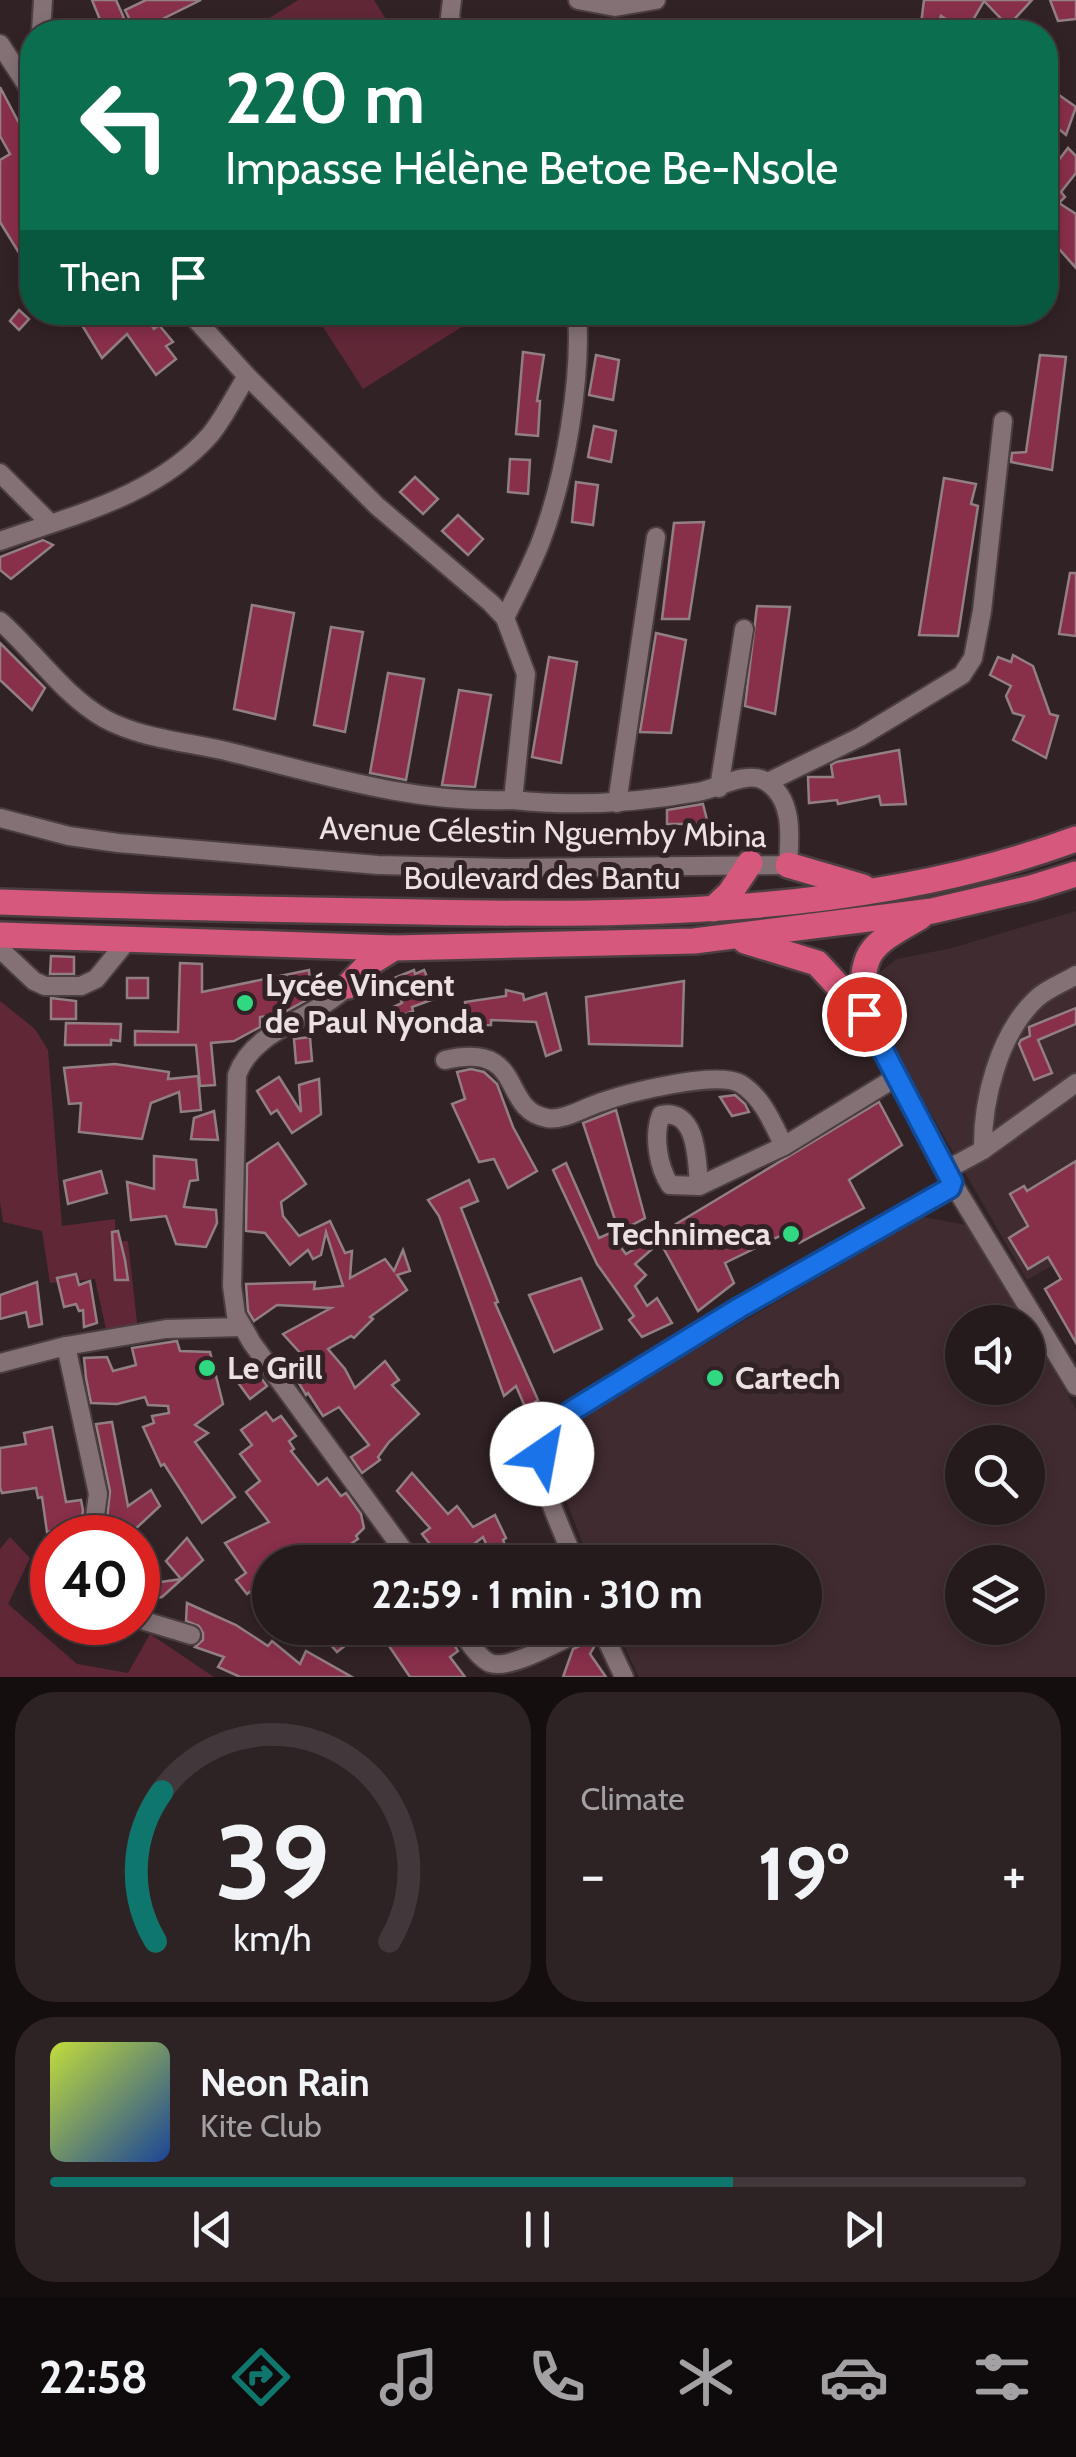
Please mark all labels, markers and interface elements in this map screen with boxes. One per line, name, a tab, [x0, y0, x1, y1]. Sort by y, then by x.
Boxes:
text: 220 m	[225, 55, 425, 141]
icon: left	[60, 60, 190, 190]
text: Impasse Hélène Betoe Be-Nsole	[225, 141, 838, 195]
icon: arrive	[161, 250, 216, 305]
text: Then	[60, 254, 141, 301]
street label: Avenue Célestin Nguemby Mbina	[319, 808, 768, 855]
street label: Boulevard des Bantu	[404, 858, 680, 897]
place label: Lycée Vincent de Paul Nyonda	[265, 965, 484, 1041]
pin	[822, 972, 907, 1057]
icon: arrive	[837, 987, 892, 1042]
marker: Lycée Vincent de Paul Nyonda	[234, 992, 256, 1014]
place label: Technimeca	[607, 1214, 771, 1253]
marker: Technimeca	[780, 1223, 802, 1245]
map controls	[945, 1305, 1045, 1645]
button: sound	[945, 1305, 1045, 1405]
place label: Le Grill	[227, 1348, 323, 1387]
marker: Le Grill	[196, 1357, 218, 1379]
place label: Cartech	[735, 1358, 841, 1397]
marker: Cartech	[704, 1367, 726, 1389]
position arrow	[490, 1402, 594, 1506]
button: search	[945, 1425, 1045, 1525]
speed limit sign: 40	[30, 1515, 160, 1645]
button: layers	[945, 1545, 1045, 1645]
text: 22:59 · 1 min · 310 m	[372, 1571, 702, 1618]
text: Climate	[581, 1779, 685, 1818]
text: 39	[215, 1799, 330, 1925]
text: 19°	[758, 1828, 849, 1919]
text: −	[581, 1841, 605, 1908]
text: +	[1002, 1841, 1026, 1908]
text: km/h	[234, 1917, 312, 1960]
text: Neon Rain	[200, 2059, 370, 2106]
text: Kite Club	[200, 2106, 322, 2145]
icon: previous	[185, 2202, 240, 2257]
icon: pause	[510, 2202, 565, 2257]
icon: next	[836, 2202, 891, 2257]
icon: directions	[226, 2342, 296, 2412]
icon: music	[374, 2342, 444, 2412]
icon: phone	[522, 2342, 592, 2412]
icon: climate	[671, 2342, 741, 2412]
icon: car	[819, 2342, 889, 2412]
icon: filters	[967, 2342, 1037, 2412]
text: 22:58	[39, 2350, 148, 2404]

